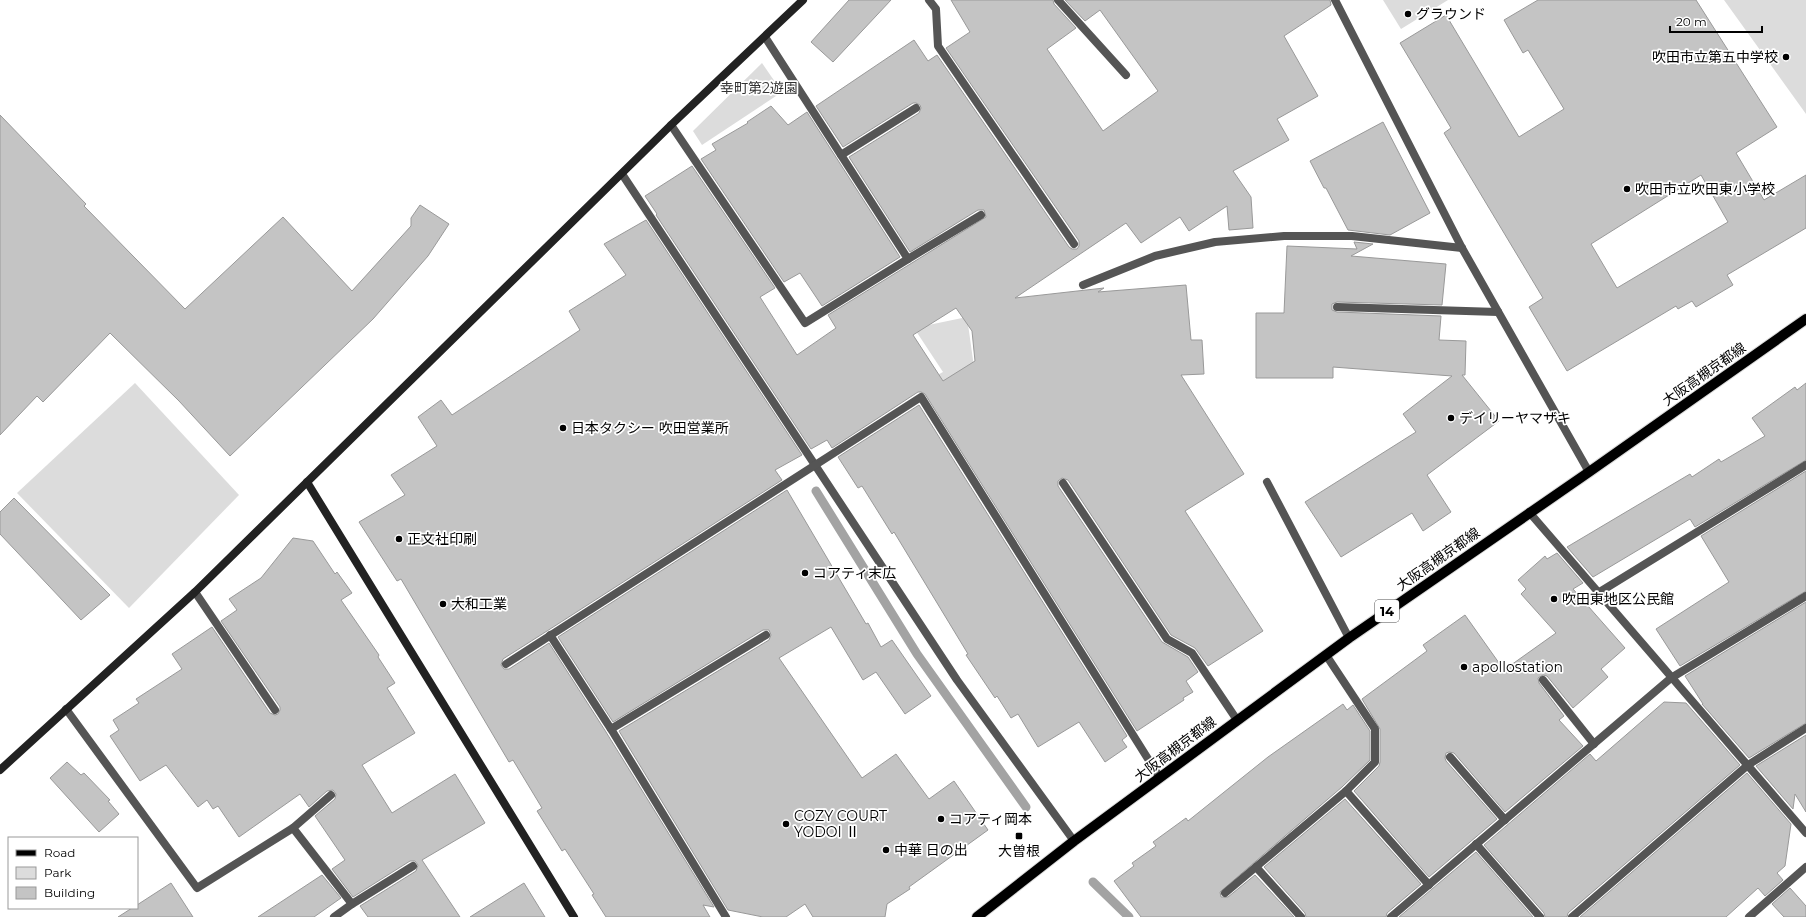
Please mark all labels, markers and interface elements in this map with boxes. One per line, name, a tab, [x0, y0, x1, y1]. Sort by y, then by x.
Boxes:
place label: グラウンド	[1416, 5, 1486, 23]
scale bar	[1670, 8, 1762, 34]
marker: グラウンド	[1403, 9, 1413, 19]
text: 20 m	[1676, 14, 1707, 29]
place label: 吹田市立第五中学校	[1652, 48, 1778, 66]
marker: 吹田市立第五中学校	[1781, 52, 1791, 62]
park label: 幸町第2遊園	[720, 79, 798, 97]
place label: 吹田市立吹田東小学校	[1635, 180, 1775, 198]
marker: 吹田市立吹田東小学校	[1622, 184, 1632, 194]
street label: 大阪高槻京都線	[1659, 339, 1749, 409]
place label: デイリーヤマザキ	[1459, 409, 1571, 427]
marker: デイリーヤマザキ	[1446, 413, 1456, 423]
place label: 日本タクシー 吹田営業所	[571, 419, 729, 437]
marker: 日本タクシー 吹田営業所	[558, 423, 568, 433]
street label: 大阪高槻京都線	[1393, 524, 1483, 594]
place label: 正文社印刷	[407, 530, 477, 548]
marker: 正文社印刷	[394, 534, 404, 544]
place label: コアティ末広	[813, 564, 896, 582]
marker: コアティ末広	[800, 568, 810, 578]
place label: 吹田東地区公民館	[1562, 590, 1674, 608]
marker: 吹田東地区公民館	[1549, 594, 1559, 604]
place label: 大和工業	[451, 595, 507, 613]
marker: 大和工業	[438, 599, 448, 609]
road number: 14	[1375, 600, 1399, 622]
place label: apollostation	[1472, 658, 1563, 676]
marker: apollostation	[1459, 662, 1469, 672]
street label: 大阪高槻京都線	[1130, 712, 1220, 786]
place label: COZY COURT YODOI Ⅱ	[794, 807, 887, 841]
place label: コアティ岡本	[949, 810, 1032, 828]
marker: コアティ岡本	[936, 814, 946, 824]
marker: COZY COURT YODOI Ⅱ	[781, 819, 791, 829]
marker: 大曽根	[1014, 831, 1024, 841]
legend	[8, 837, 138, 909]
place label: 中華 日の出	[894, 841, 968, 859]
place label: 大曽根	[998, 842, 1040, 860]
text: Road	[44, 845, 75, 860]
marker: 中華 日の出	[881, 845, 891, 855]
text: Park	[44, 865, 72, 880]
text: Building	[44, 885, 95, 900]

